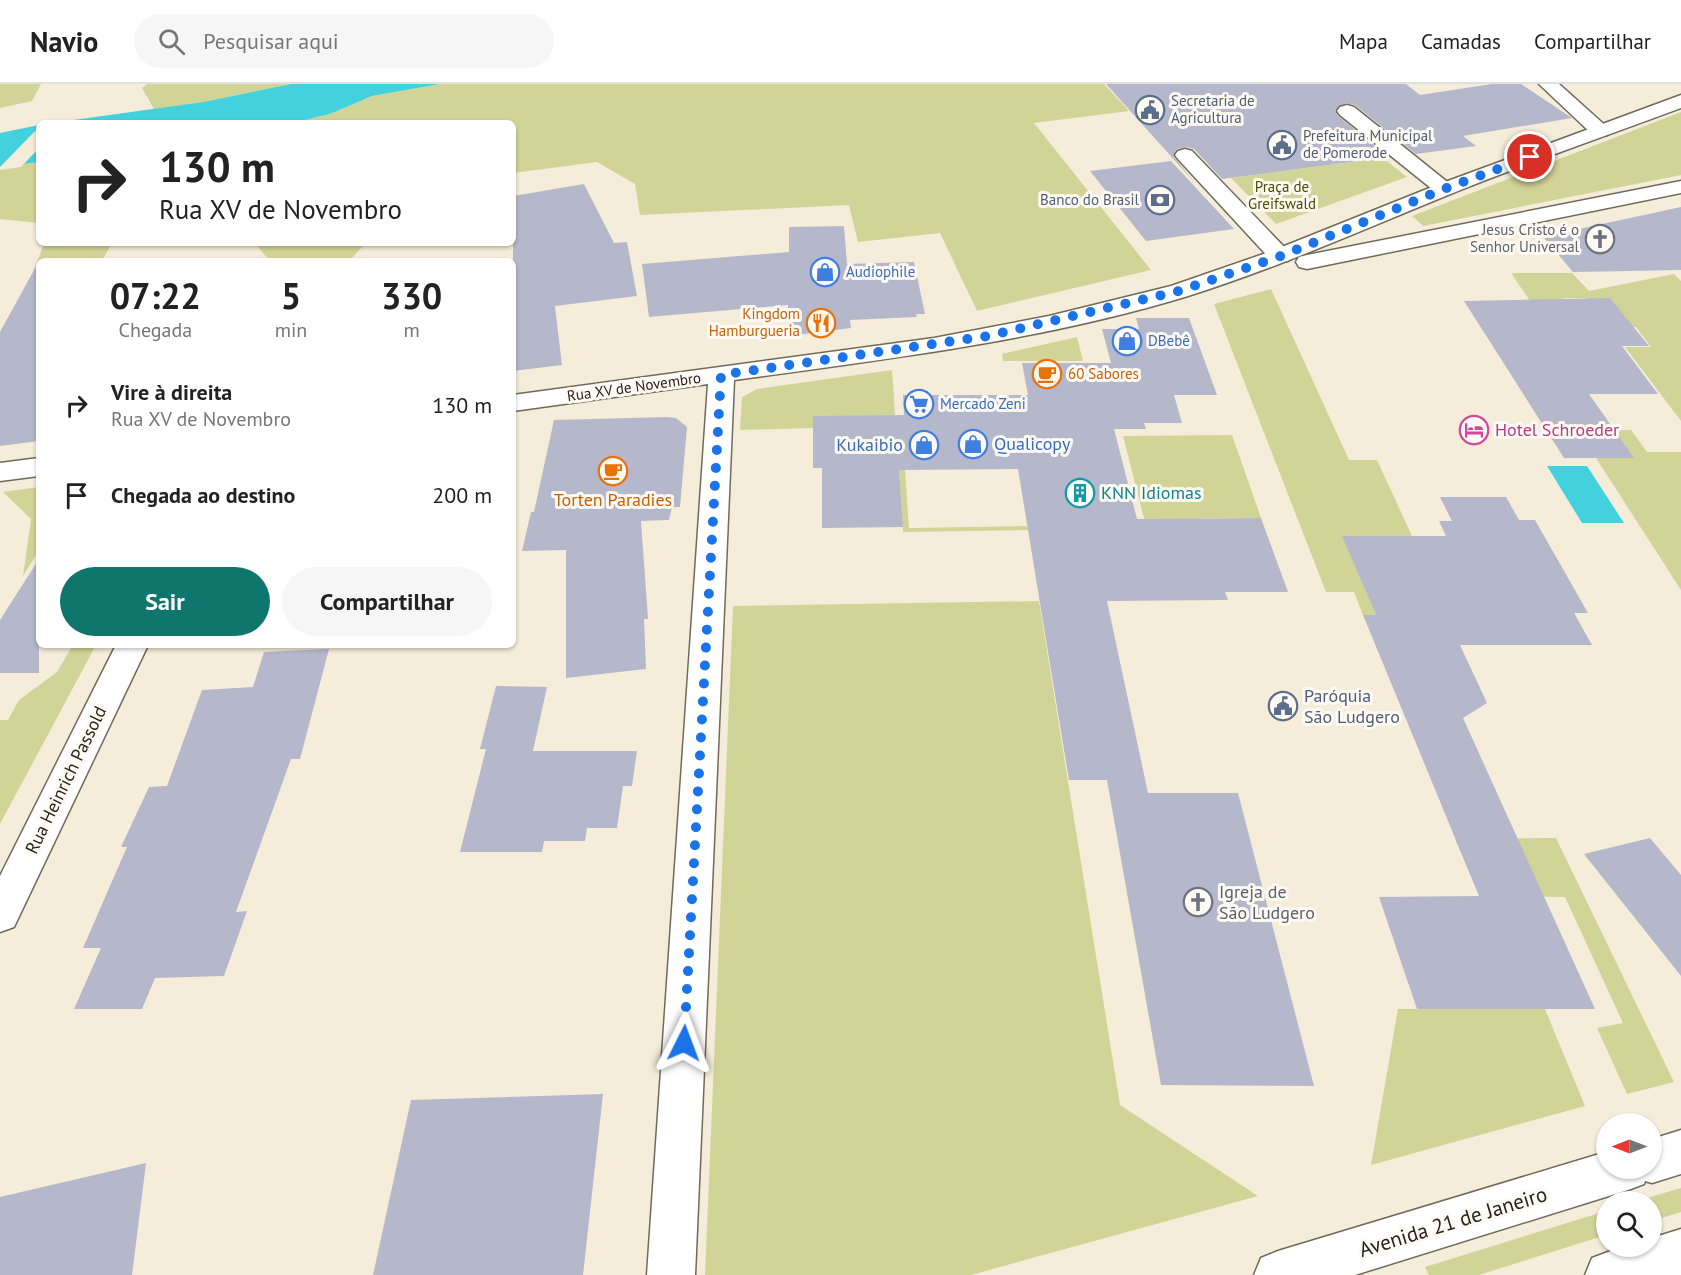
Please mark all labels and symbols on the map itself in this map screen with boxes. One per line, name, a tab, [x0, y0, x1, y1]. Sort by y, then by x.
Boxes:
place label: Secretaria de Agricultura	[1171, 91, 1255, 127]
public building icon: Secretaria de Agricultura	[1134, 94, 1166, 126]
place label: Prefeitura Municipal de Pomerode	[1303, 126, 1433, 162]
public building icon: Prefeitura Municipal de Pomerode	[1266, 129, 1298, 161]
pin	[1504, 131, 1555, 182]
park label: Praça de Greifswald	[1248, 177, 1316, 213]
bank icon: Banco do Brasil	[1144, 184, 1176, 216]
place label: Banco do Brasil	[1040, 190, 1140, 209]
place label: Jesus Cristo é o Senhor Universal	[1470, 220, 1580, 256]
church icon: Jesus Cristo é o Senhor Universal	[1584, 223, 1616, 255]
shop icon: Audiophile	[809, 256, 841, 288]
place label: Audiophile	[846, 262, 915, 281]
place label: Kingdom Hamburgueria	[709, 304, 800, 340]
restaurant icon: Kingdom Hamburgueria	[805, 307, 837, 339]
shop icon: DBebê	[1111, 325, 1143, 357]
place label: DBebê	[1148, 331, 1190, 350]
cafe icon: 60 Sabores	[1031, 358, 1063, 390]
place label: 60 Sabores	[1068, 364, 1139, 383]
street label: Rua XV de Novembro	[566, 368, 702, 405]
supermarket icon: Mercado Zeni	[903, 388, 935, 420]
place label: Mercado Zeni	[940, 394, 1026, 413]
hotel icon: Hotel Schroeder	[1458, 414, 1490, 446]
place label: Hotel Schroeder	[1495, 418, 1619, 441]
shop icon: Qualicopy	[957, 428, 989, 460]
shop icon: Kukaibio	[908, 429, 940, 461]
place label: Qualicopy	[994, 432, 1071, 455]
place label: Kukaibio	[836, 433, 903, 456]
cafe icon: Torten Paradies	[597, 455, 629, 487]
building icon: KNN Idiomas	[1064, 477, 1096, 509]
place label: KNN Idiomas	[1101, 481, 1202, 504]
place label: Torten Paradies	[554, 488, 672, 511]
place label: Paróquia São Ludgero	[1304, 684, 1400, 728]
public building icon: Paróquia São Ludgero	[1267, 690, 1299, 722]
street label: Rua Heinrich Passold	[20, 702, 111, 857]
place label: Igreja de São Ludgero	[1219, 880, 1315, 924]
church icon: Igreja de São Ludgero	[1182, 886, 1214, 918]
position arrow	[652, 1011, 716, 1075]
north arrow	[1596, 1113, 1662, 1179]
street label: Avenida 21 de Janeiro	[1356, 1180, 1550, 1263]

